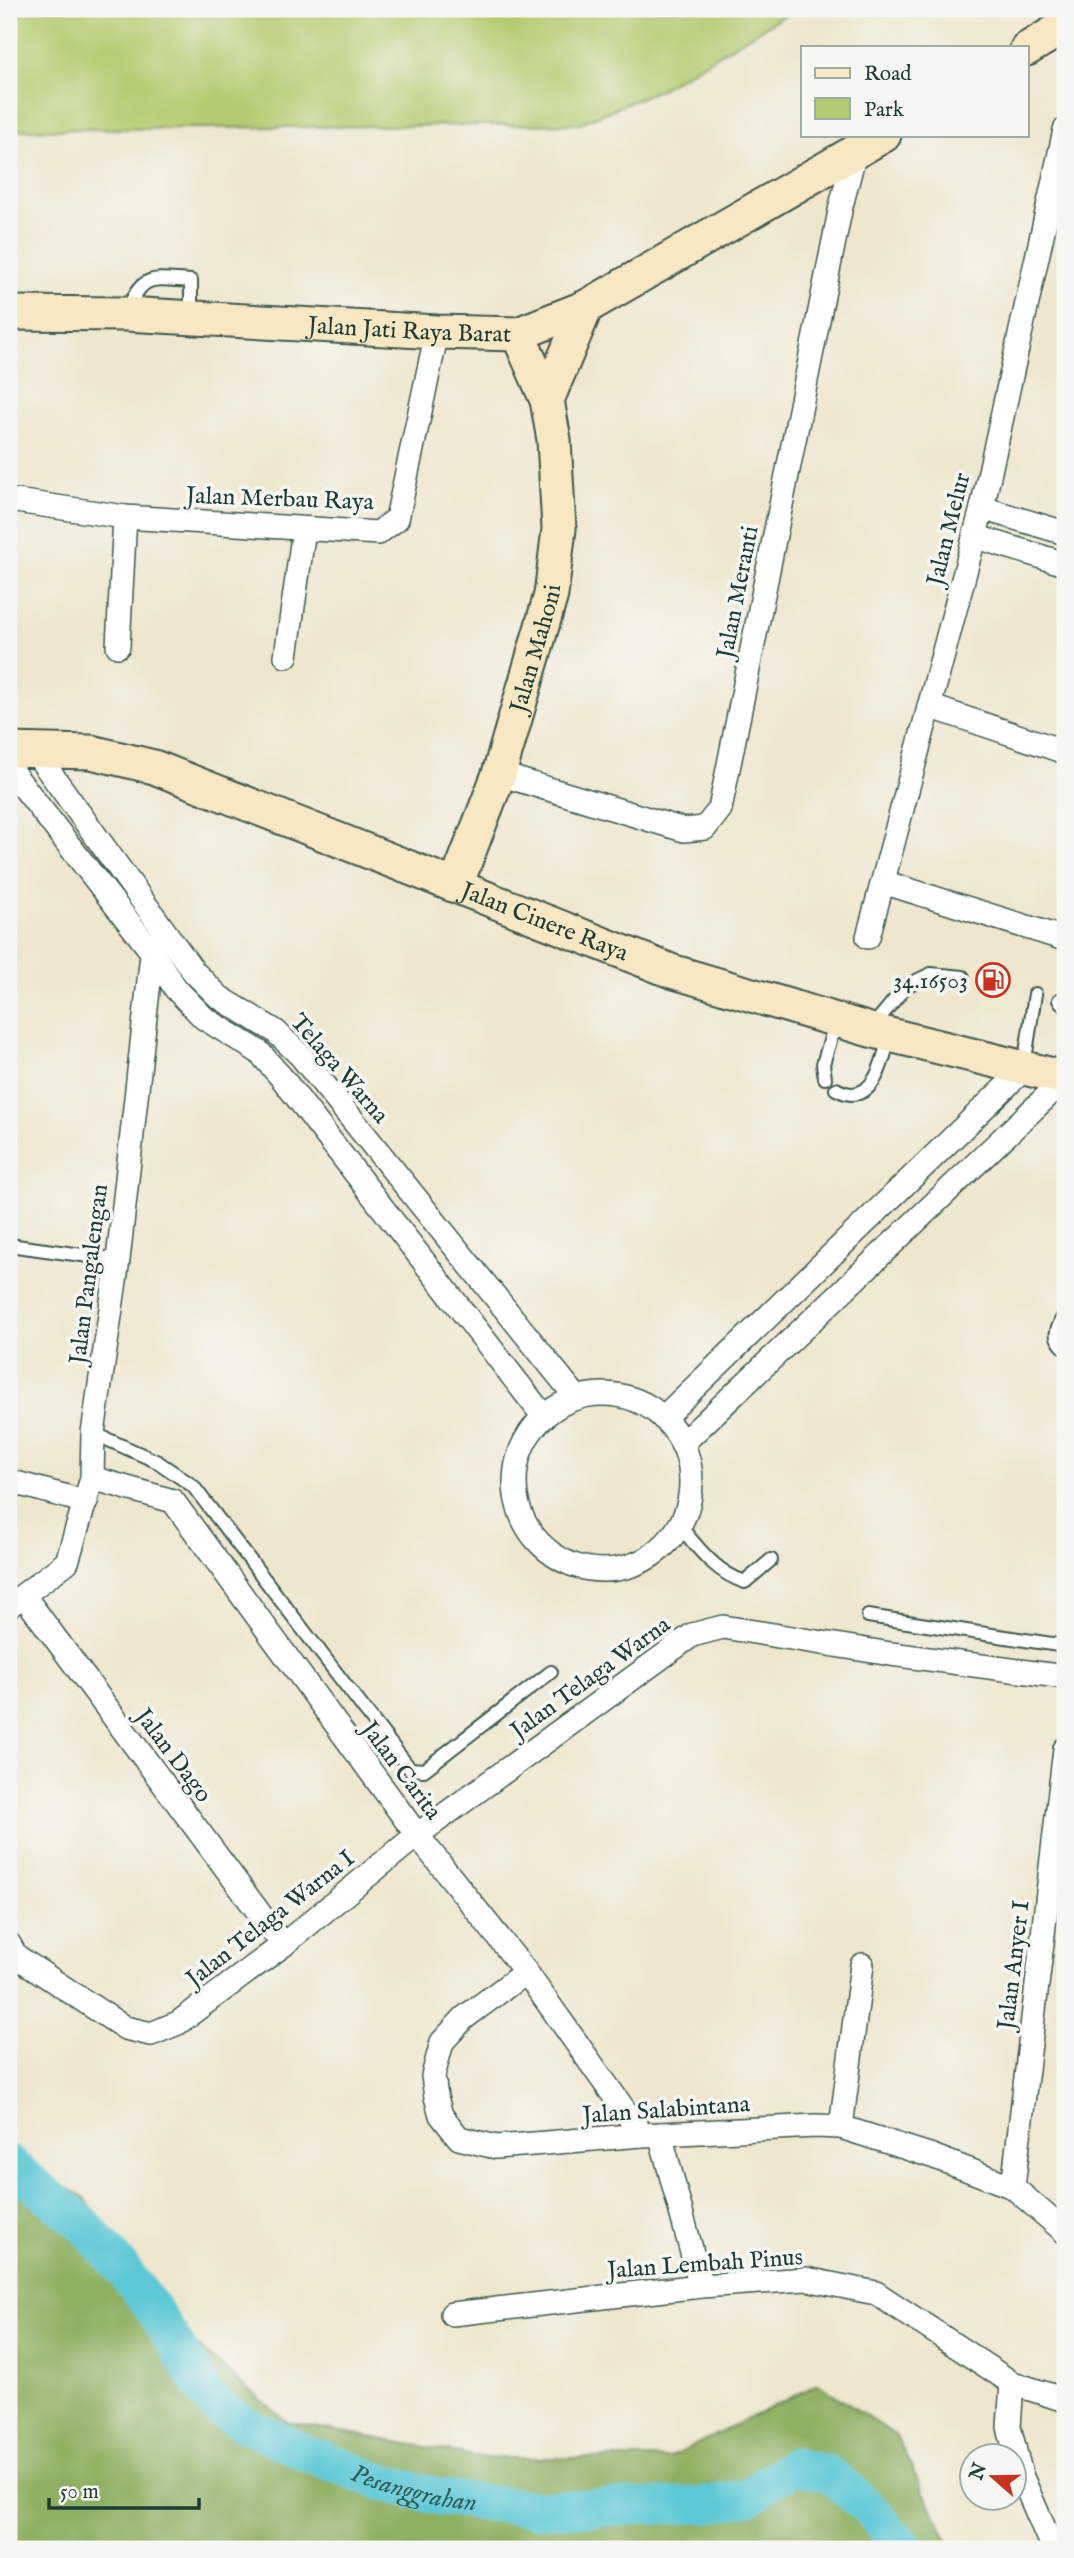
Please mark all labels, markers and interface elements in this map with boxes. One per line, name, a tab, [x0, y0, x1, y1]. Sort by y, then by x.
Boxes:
legend	[801, 46, 1028, 136]
text: Road	[864, 61, 912, 88]
text: Park	[864, 97, 905, 124]
street label: Jalan Jati Raya Barat	[304, 310, 511, 351]
street label: Jalan Melur	[920, 469, 979, 592]
street label: Jalan Merbau Raya	[183, 481, 375, 518]
street label: Jalan Meranti	[710, 523, 767, 664]
street label: Jalan Mahoni	[503, 583, 569, 719]
street label: Jalan Cinere Raya	[453, 875, 633, 970]
fuel station icon: 34.16503	[974, 961, 1012, 999]
place label: 34.16503	[893, 966, 968, 997]
street label: Telaga Warna	[283, 1008, 395, 1131]
street label: Jalan Pangalengan	[63, 1182, 116, 1369]
street label: Jalan Telaga Warna	[502, 1609, 677, 1748]
street label: Jalan Dago	[126, 1700, 218, 1809]
street label: Jalan Carita	[352, 1713, 448, 1827]
street label: Jalan Telaga Warna I	[178, 1844, 362, 1997]
street label: Jalan Anyer I	[991, 1899, 1038, 2035]
street label: Jalan Salabintana	[578, 2089, 751, 2132]
street label: Jalan Lembah Pinus	[603, 2242, 804, 2287]
north arrow	[958, 2442, 1028, 2512]
water label: Pesanggrahan	[346, 2457, 479, 2519]
text: N	[964, 2460, 993, 2485]
scale bar	[49, 2467, 200, 2511]
text: 50 m	[60, 2479, 99, 2506]

